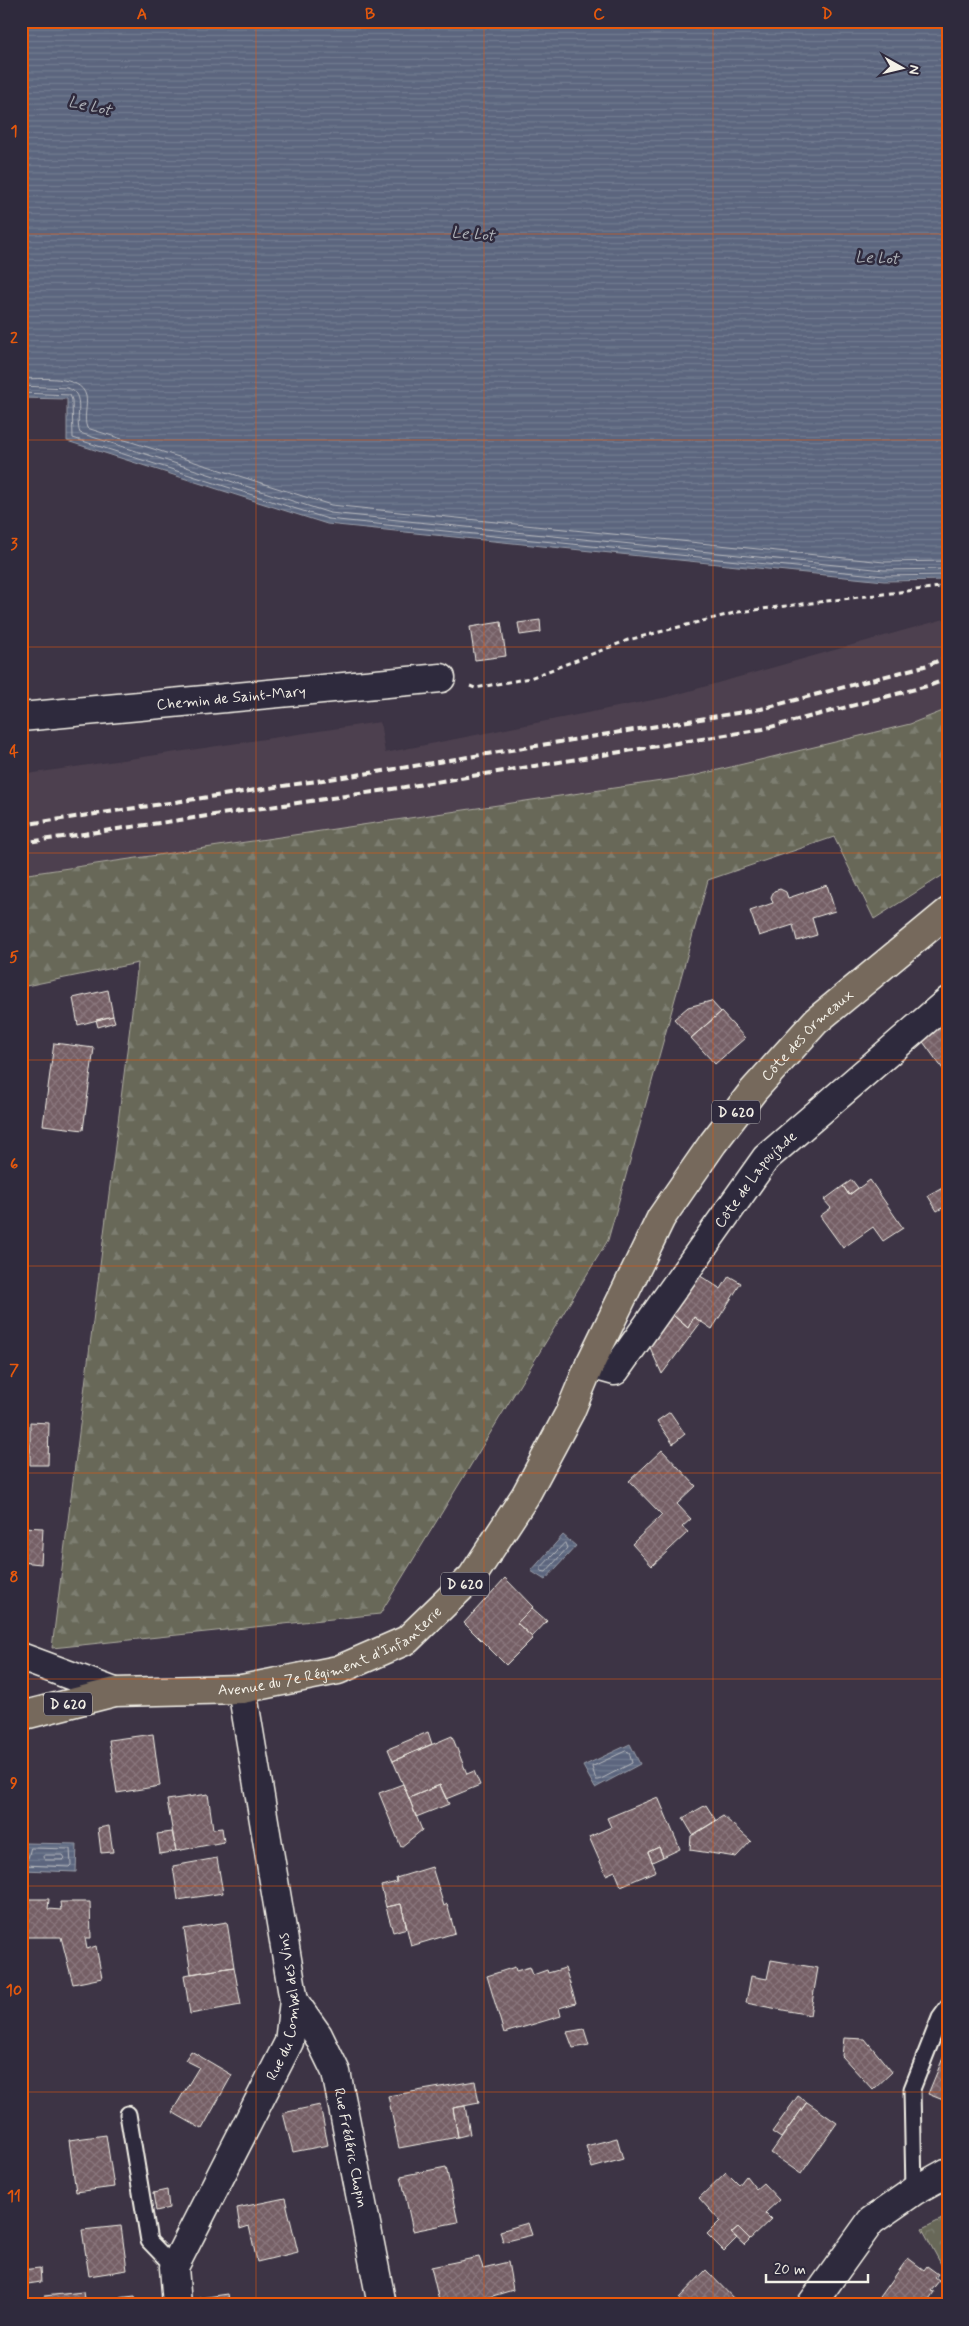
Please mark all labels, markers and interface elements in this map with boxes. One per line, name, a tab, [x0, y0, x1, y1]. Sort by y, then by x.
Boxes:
text: A	[137, 4, 147, 25]
text: B	[365, 4, 375, 25]
text: C	[593, 4, 605, 25]
text: D	[821, 4, 833, 25]
north arrow	[876, 42, 926, 92]
text: N	[904, 64, 923, 76]
water label: Le Lot	[66, 91, 116, 122]
text: 1	[10, 121, 18, 142]
water label: Le Lot	[450, 222, 498, 247]
water label: Le Lot	[855, 247, 902, 270]
text: 2	[10, 328, 18, 349]
text: 3	[10, 534, 18, 555]
street label: Chemin de Saint-Mary	[156, 682, 307, 715]
text: 4	[9, 741, 19, 762]
text: 5	[9, 947, 19, 968]
street label: Côte des Ormeaux	[757, 985, 858, 1086]
road number: D 620	[712, 1100, 760, 1124]
street label: Côte de Lapoujade	[710, 1127, 802, 1232]
text: 6	[10, 1154, 18, 1175]
text: 7	[9, 1360, 19, 1381]
text: 8	[9, 1567, 19, 1588]
road number: D 620	[441, 1572, 489, 1596]
street label: Avenue du 7e Régiment d'Infanterie	[218, 1602, 447, 1701]
road number: D 620	[44, 1692, 92, 1716]
text: 9	[10, 1773, 18, 1794]
street label: Rue du Combel des Vins	[262, 1931, 306, 2084]
text: 10	[6, 1980, 22, 2001]
street label: Rue Frédéric Chopin	[328, 2086, 372, 2210]
text: 11	[7, 2186, 21, 2207]
scale bar	[766, 2251, 869, 2283]
text: 20 m	[774, 2260, 806, 2280]

